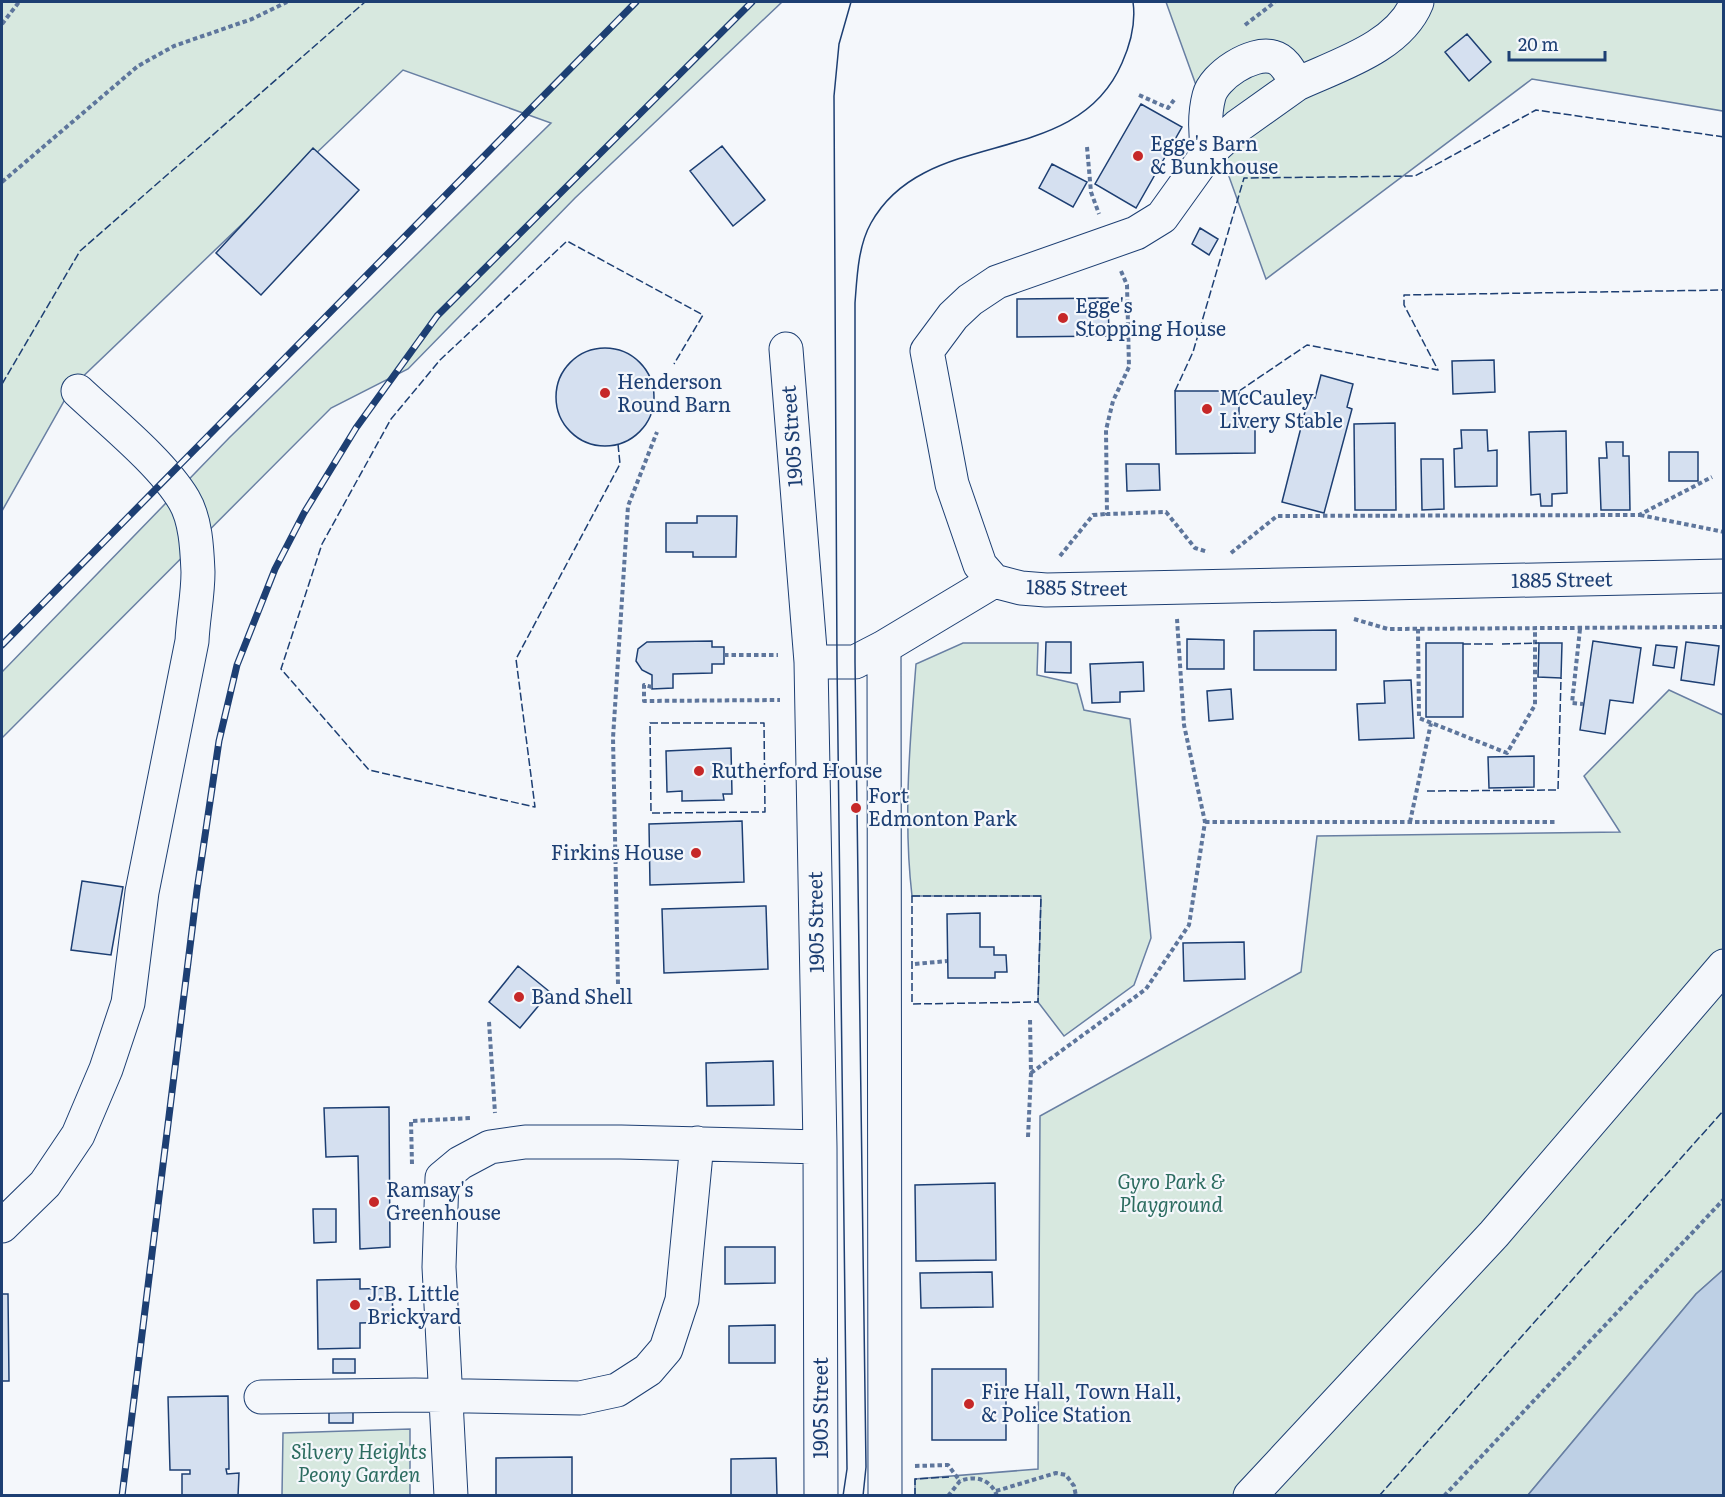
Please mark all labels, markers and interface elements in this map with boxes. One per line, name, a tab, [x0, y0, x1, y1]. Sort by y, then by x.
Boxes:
scale bar	[1509, 24, 1605, 62]
text: 20 m	[1518, 30, 1559, 57]
place label: Egge's Barn & Bunkhouse	[1150, 127, 1278, 180]
marker: Egge's Barn & Bunkhouse	[1131, 149, 1145, 163]
place label: Egge's Stopping House	[1075, 289, 1226, 342]
marker: Egge's Stopping House	[1056, 311, 1070, 325]
place label: Henderson Round Barn	[617, 365, 731, 418]
place label: McCauley Livery Stable	[1219, 381, 1343, 434]
street label: 1905 Street	[771, 384, 809, 488]
marker: Henderson Round Barn	[598, 386, 612, 400]
marker: McCauley Livery Stable	[1200, 402, 1214, 416]
street label: 1885 Street	[1511, 562, 1613, 594]
street label: 1885 Street	[1026, 570, 1128, 602]
place label: Rutherford House	[711, 754, 882, 784]
marker: Rutherford House	[692, 764, 706, 778]
place label: Fort Edmonton Park	[868, 779, 1018, 832]
marker: Fort Edmonton Park	[849, 801, 863, 815]
place label: Firkins House	[551, 836, 684, 866]
marker: Firkins House	[689, 846, 703, 860]
street label: 1905 Street	[798, 871, 830, 973]
place label: Band Shell	[531, 980, 633, 1010]
marker: Band Shell	[512, 990, 526, 1004]
park label: Gyro Park & Playground	[1117, 1165, 1225, 1218]
place label: Ramsay's Greenhouse	[386, 1173, 501, 1226]
marker: Ramsay's Greenhouse	[367, 1195, 381, 1209]
place label: J.B. Little Brickyard	[367, 1277, 462, 1330]
marker: J.B. Little Brickyard	[348, 1298, 362, 1312]
street label: 1905 Street	[804, 1357, 834, 1459]
place label: Fire Hall, Town Hall, & Police Station	[981, 1375, 1182, 1428]
marker: Fire Hall, Town Hall, & Police Station	[962, 1397, 976, 1411]
park label: Silvery Heights Peony Garden	[291, 1435, 427, 1488]

